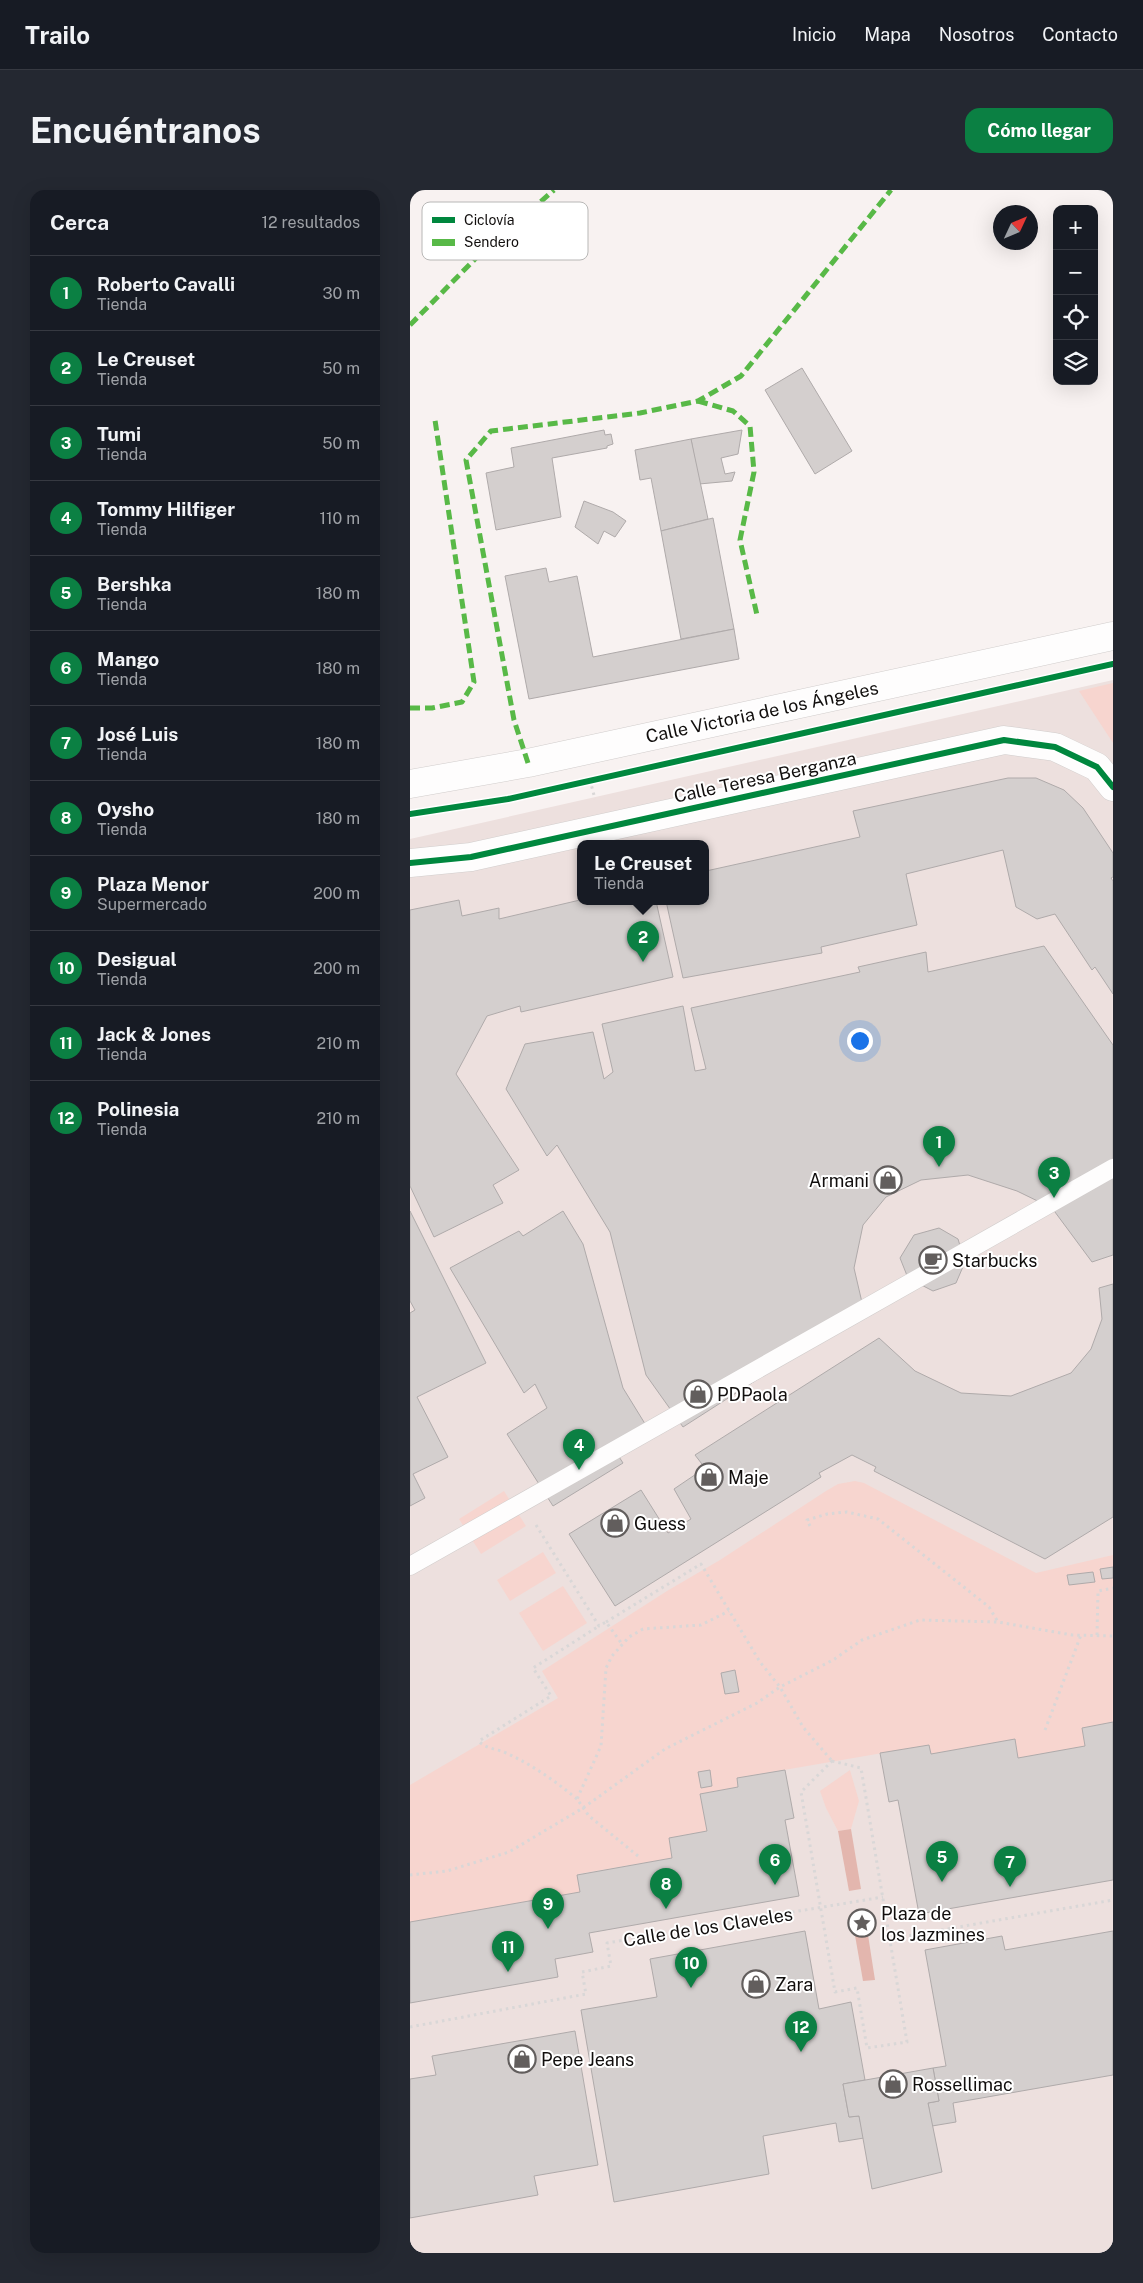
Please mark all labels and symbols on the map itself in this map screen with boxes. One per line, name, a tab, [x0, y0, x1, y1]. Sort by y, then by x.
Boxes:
legend	[422, 202, 588, 260]
north arrow	[993, 205, 1038, 250]
text: Ciclovía	[464, 212, 514, 228]
text: Sendero	[464, 234, 519, 250]
street label: Calle Victoria de los Ángeles	[644, 676, 880, 747]
street label: Calle Teresa Berganza	[672, 747, 858, 807]
pin: 2	[627, 921, 659, 962]
your location	[847, 1028, 873, 1054]
pin: 1	[923, 1126, 955, 1167]
pin: 3	[1038, 1157, 1070, 1198]
shop icon: Armani	[873, 1165, 903, 1195]
place label: Armani	[809, 1170, 869, 1191]
cafe icon: Starbucks	[918, 1245, 948, 1275]
place label: Starbucks	[952, 1250, 1037, 1271]
shop icon: PDPaola	[683, 1379, 713, 1409]
place label: PDPaola	[717, 1384, 788, 1405]
pin: 4	[563, 1429, 595, 1470]
shop icon: Maje	[694, 1462, 724, 1492]
place label: Maje	[728, 1467, 769, 1488]
shop icon: Guess	[600, 1508, 630, 1538]
place label: Guess	[634, 1513, 686, 1534]
pin: 5	[926, 1841, 958, 1882]
pin: 6	[759, 1844, 791, 1885]
pin: 7	[994, 1846, 1026, 1887]
pin: 8	[650, 1868, 682, 1909]
pin: 9	[532, 1888, 564, 1929]
street label: Calle de los Claveles	[622, 1903, 794, 1951]
place label: Plaza de los Jazmines	[881, 1903, 985, 1945]
place icon: Plaza de los Jazmines	[847, 1908, 877, 1938]
pin: 11	[492, 1931, 524, 1972]
pin: 10	[675, 1947, 707, 1988]
shop icon: Zara	[741, 1969, 771, 1999]
place label: Zara	[775, 1974, 813, 1995]
pin: 12	[785, 2011, 817, 2052]
shop icon: Pepe Jeans	[507, 2044, 537, 2074]
place label: Pepe Jeans	[541, 2049, 634, 2070]
shop icon: Rossellimac	[878, 2069, 908, 2099]
place label: Rossellimac	[912, 2074, 1013, 2095]

